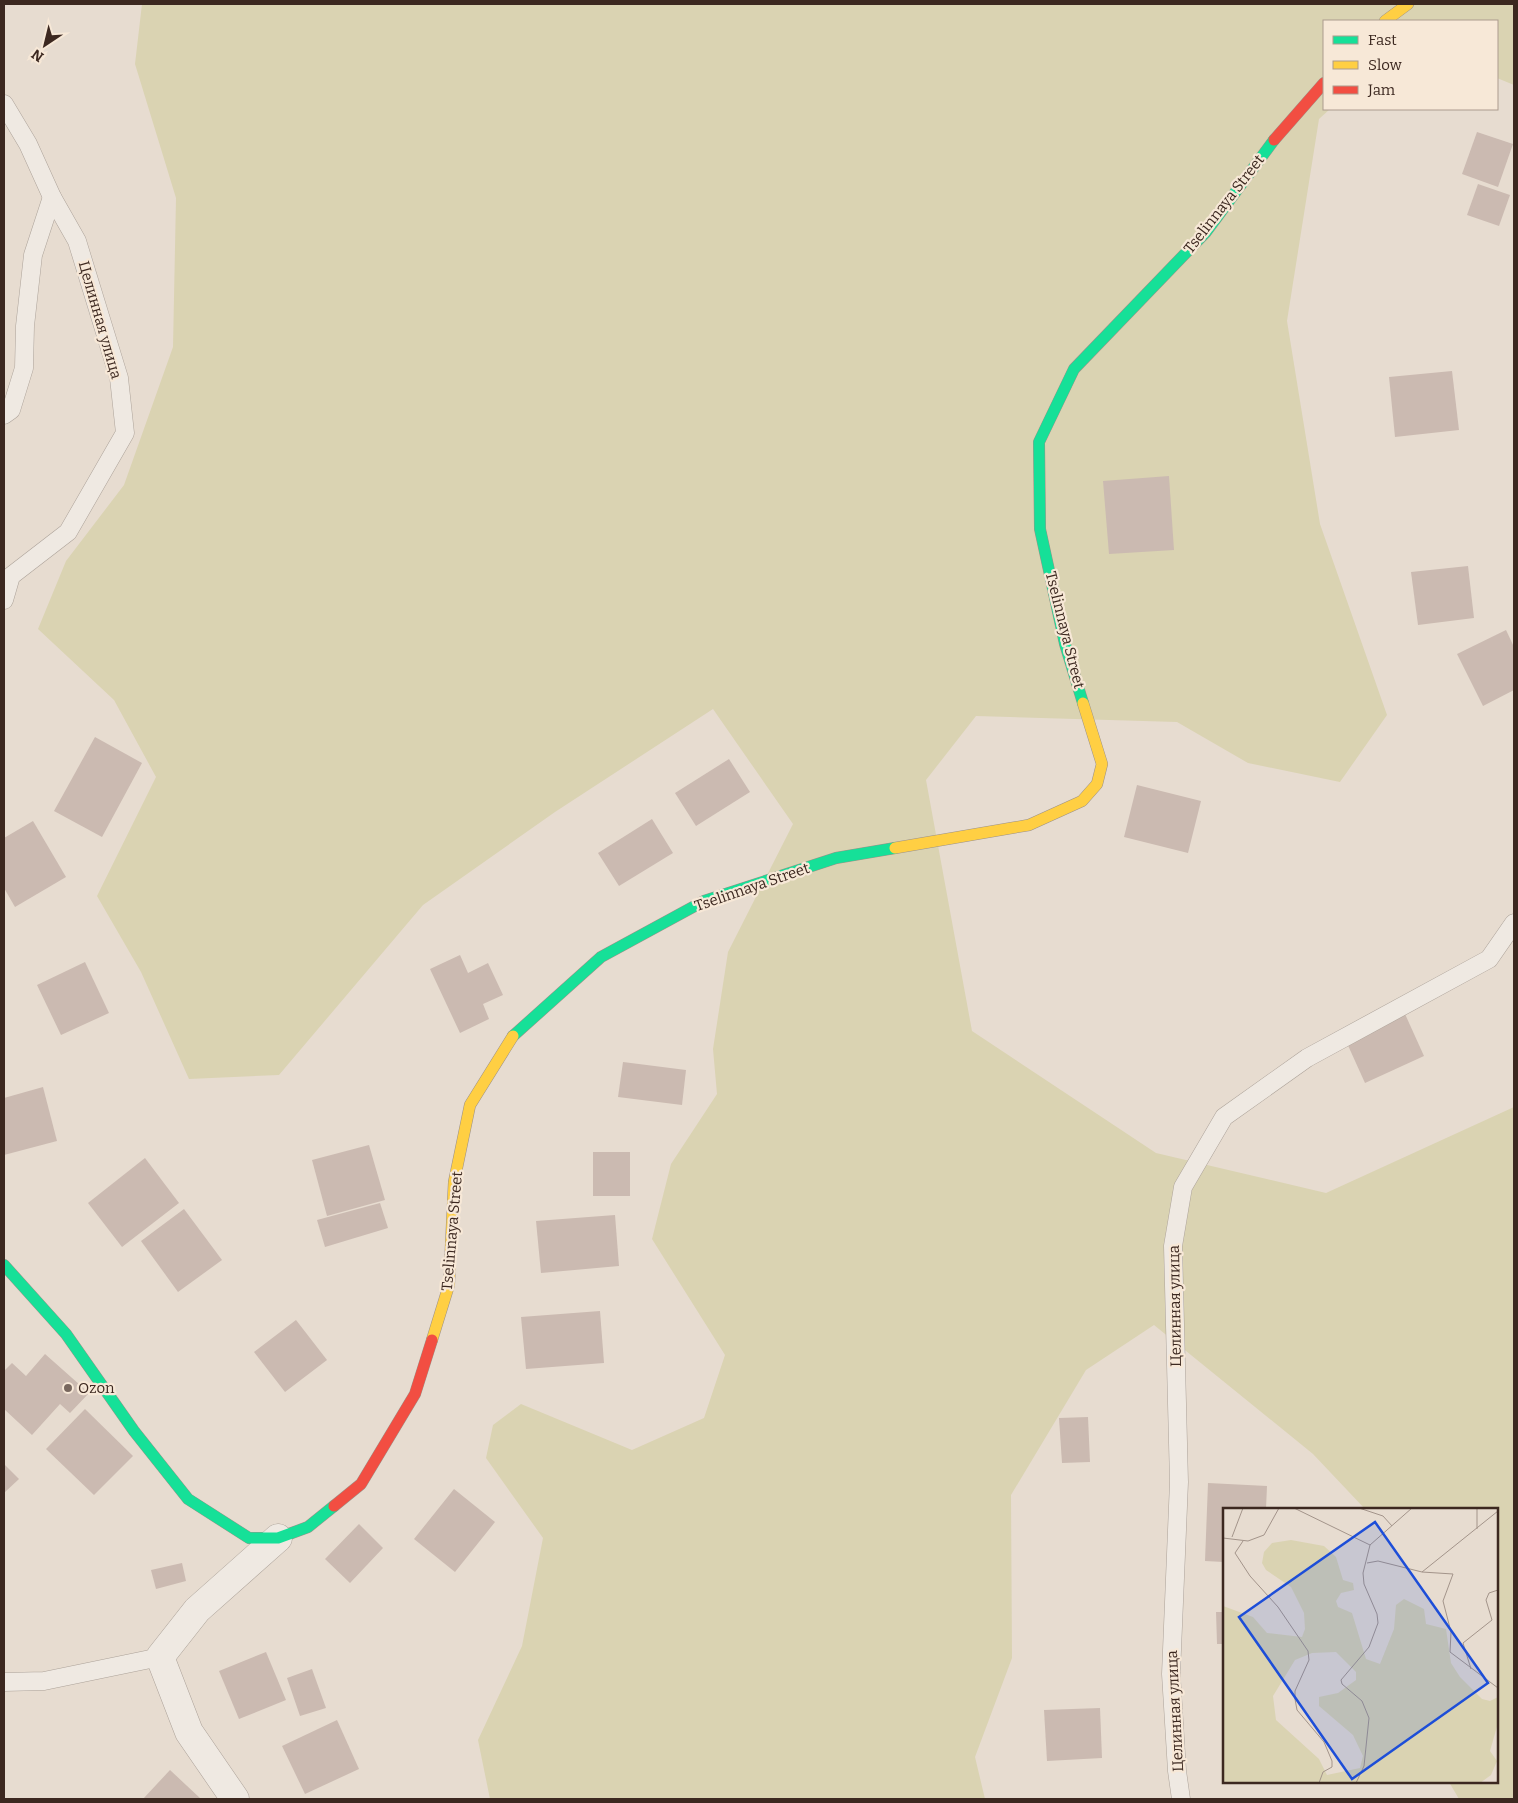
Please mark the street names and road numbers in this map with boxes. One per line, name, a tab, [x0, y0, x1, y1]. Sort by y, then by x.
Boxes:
street label: Tselinnaya Street	[1180, 151, 1268, 257]
street label: Целинная улица	[75, 259, 125, 381]
street label: Tselinnaya Street	[1042, 569, 1088, 691]
street label: Tselinnaya Street	[692, 859, 812, 915]
street label: Tselinnaya Street	[438, 1170, 466, 1292]
street label: Целинная улица	[1165, 1245, 1185, 1367]
street label: Целинная улица	[1163, 1650, 1187, 1772]

